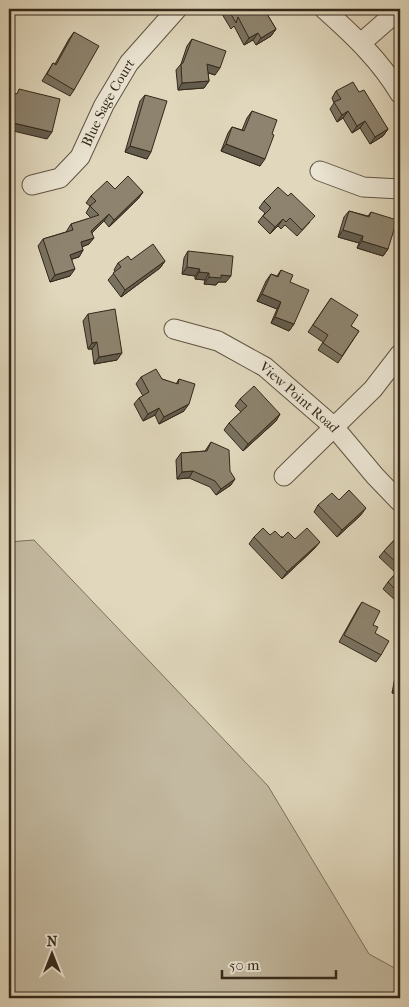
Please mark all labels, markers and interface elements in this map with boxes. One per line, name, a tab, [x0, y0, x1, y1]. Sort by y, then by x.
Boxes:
street label: Blue Sage Court	[78, 55, 138, 149]
street label: View Point Road	[255, 357, 343, 436]
north arrow	[28, 930, 78, 980]
text: N	[47, 933, 58, 950]
scale bar	[222, 947, 335, 979]
text: 50 m	[229, 956, 260, 974]

